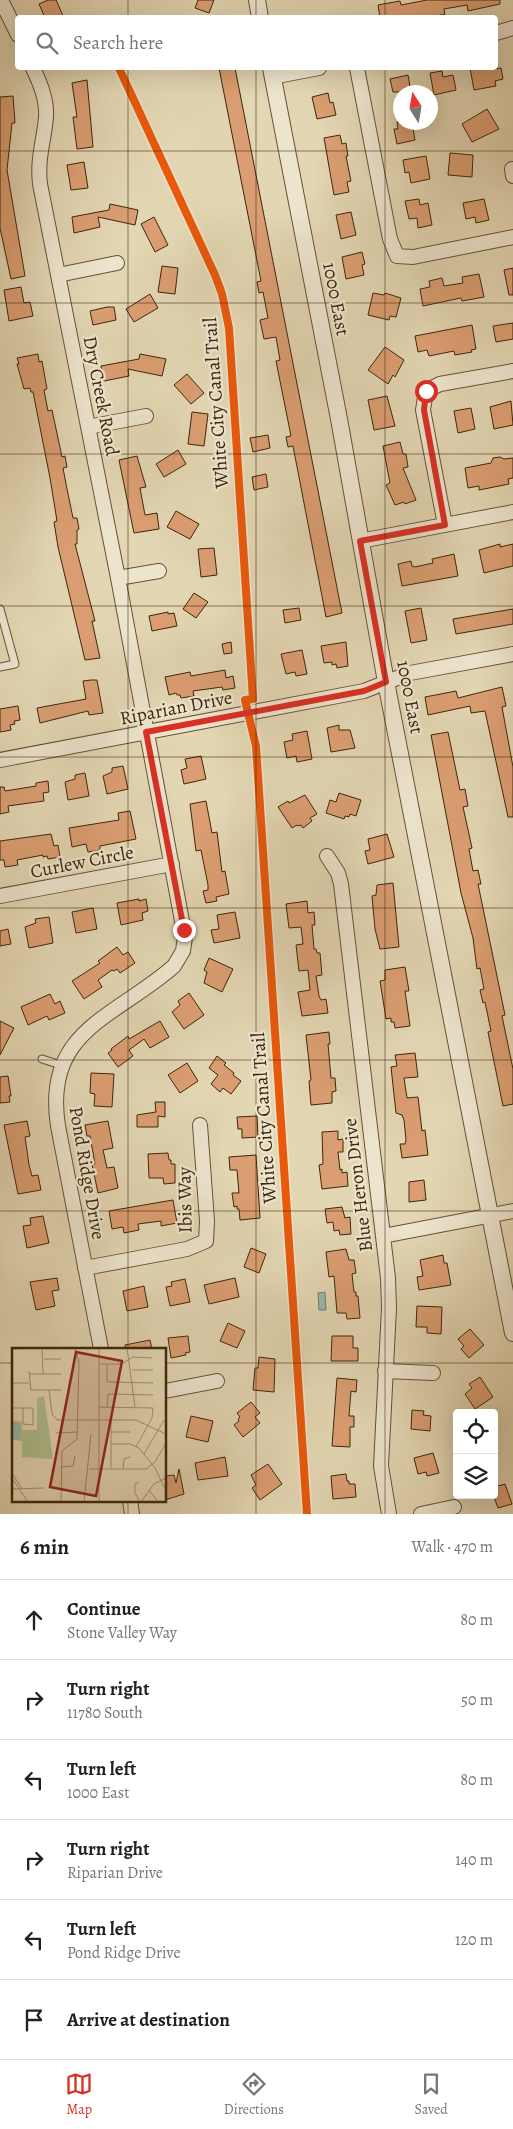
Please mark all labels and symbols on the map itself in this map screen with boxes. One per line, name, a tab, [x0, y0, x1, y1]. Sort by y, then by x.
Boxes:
north arrow	[393, 85, 438, 130]
street label: 1000 East	[316, 260, 356, 338]
street label: White City Canal Trail	[197, 316, 235, 490]
street label: Dry Creek Road	[77, 334, 126, 459]
route start	[415, 380, 438, 403]
street label: 1000 East	[390, 658, 430, 736]
street label: Riparian Drive	[118, 684, 234, 732]
street label: Curlew Circle	[28, 839, 136, 885]
route end	[173, 919, 196, 942]
street label: White City Canal Trail	[245, 1031, 283, 1205]
street label: Pond Ridge Drive	[62, 1104, 112, 1242]
street label: Blue Heron Drive	[337, 1117, 379, 1253]
street label: Ibis Way	[171, 1166, 199, 1233]
inset map	[12, 1348, 166, 1502]

